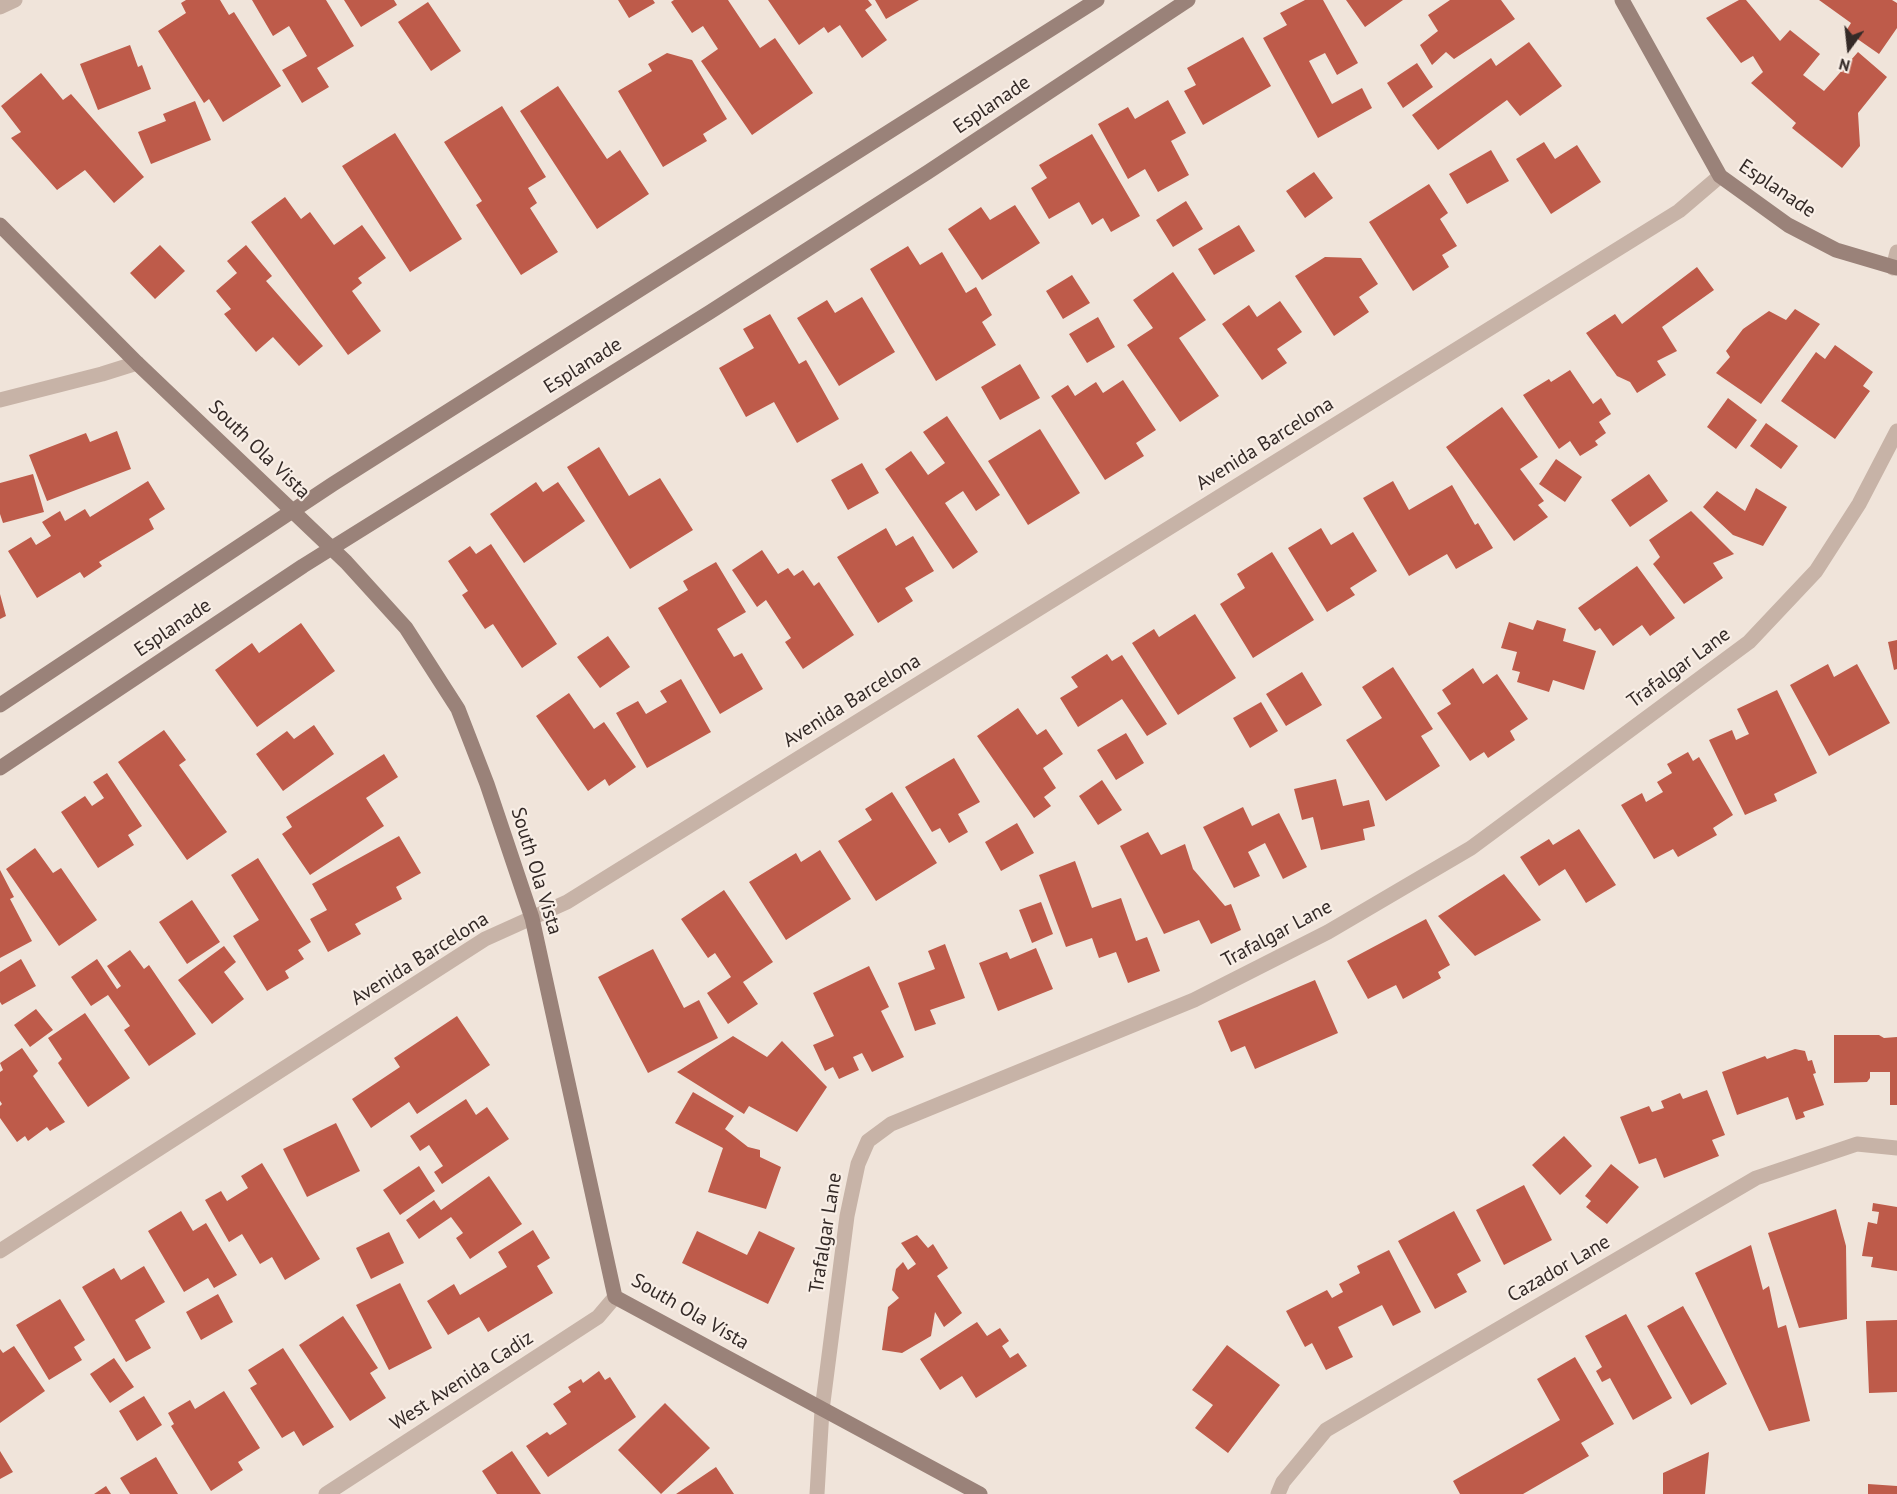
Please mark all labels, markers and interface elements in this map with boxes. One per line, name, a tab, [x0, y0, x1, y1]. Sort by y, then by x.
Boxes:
north arrow	[1819, 18, 1879, 78]
text: N	[1837, 54, 1852, 76]
street label: Esplanade	[949, 71, 1035, 139]
street label: Esplanade	[1734, 155, 1820, 223]
street label: Esplanade	[540, 333, 626, 399]
street label: Avenida Barcelona	[1192, 392, 1338, 496]
street label: South Ola Vista	[203, 396, 315, 504]
street label: Esplanade	[130, 594, 216, 662]
street label: Trafalgar Lane	[1623, 623, 1735, 713]
street label: Avenida Barcelona	[779, 649, 925, 753]
street label: South Ola Vista	[505, 804, 567, 938]
street label: Trafalgar Lane	[1218, 895, 1336, 973]
street label: Avenida Barcelona	[347, 907, 493, 1011]
street label: Trafalgar Lane	[805, 1171, 847, 1295]
street label: Cazador Lane	[1503, 1230, 1615, 1308]
street label: South Ola Vista	[627, 1269, 753, 1355]
street label: West Avenida Cadiz	[386, 1326, 538, 1436]

